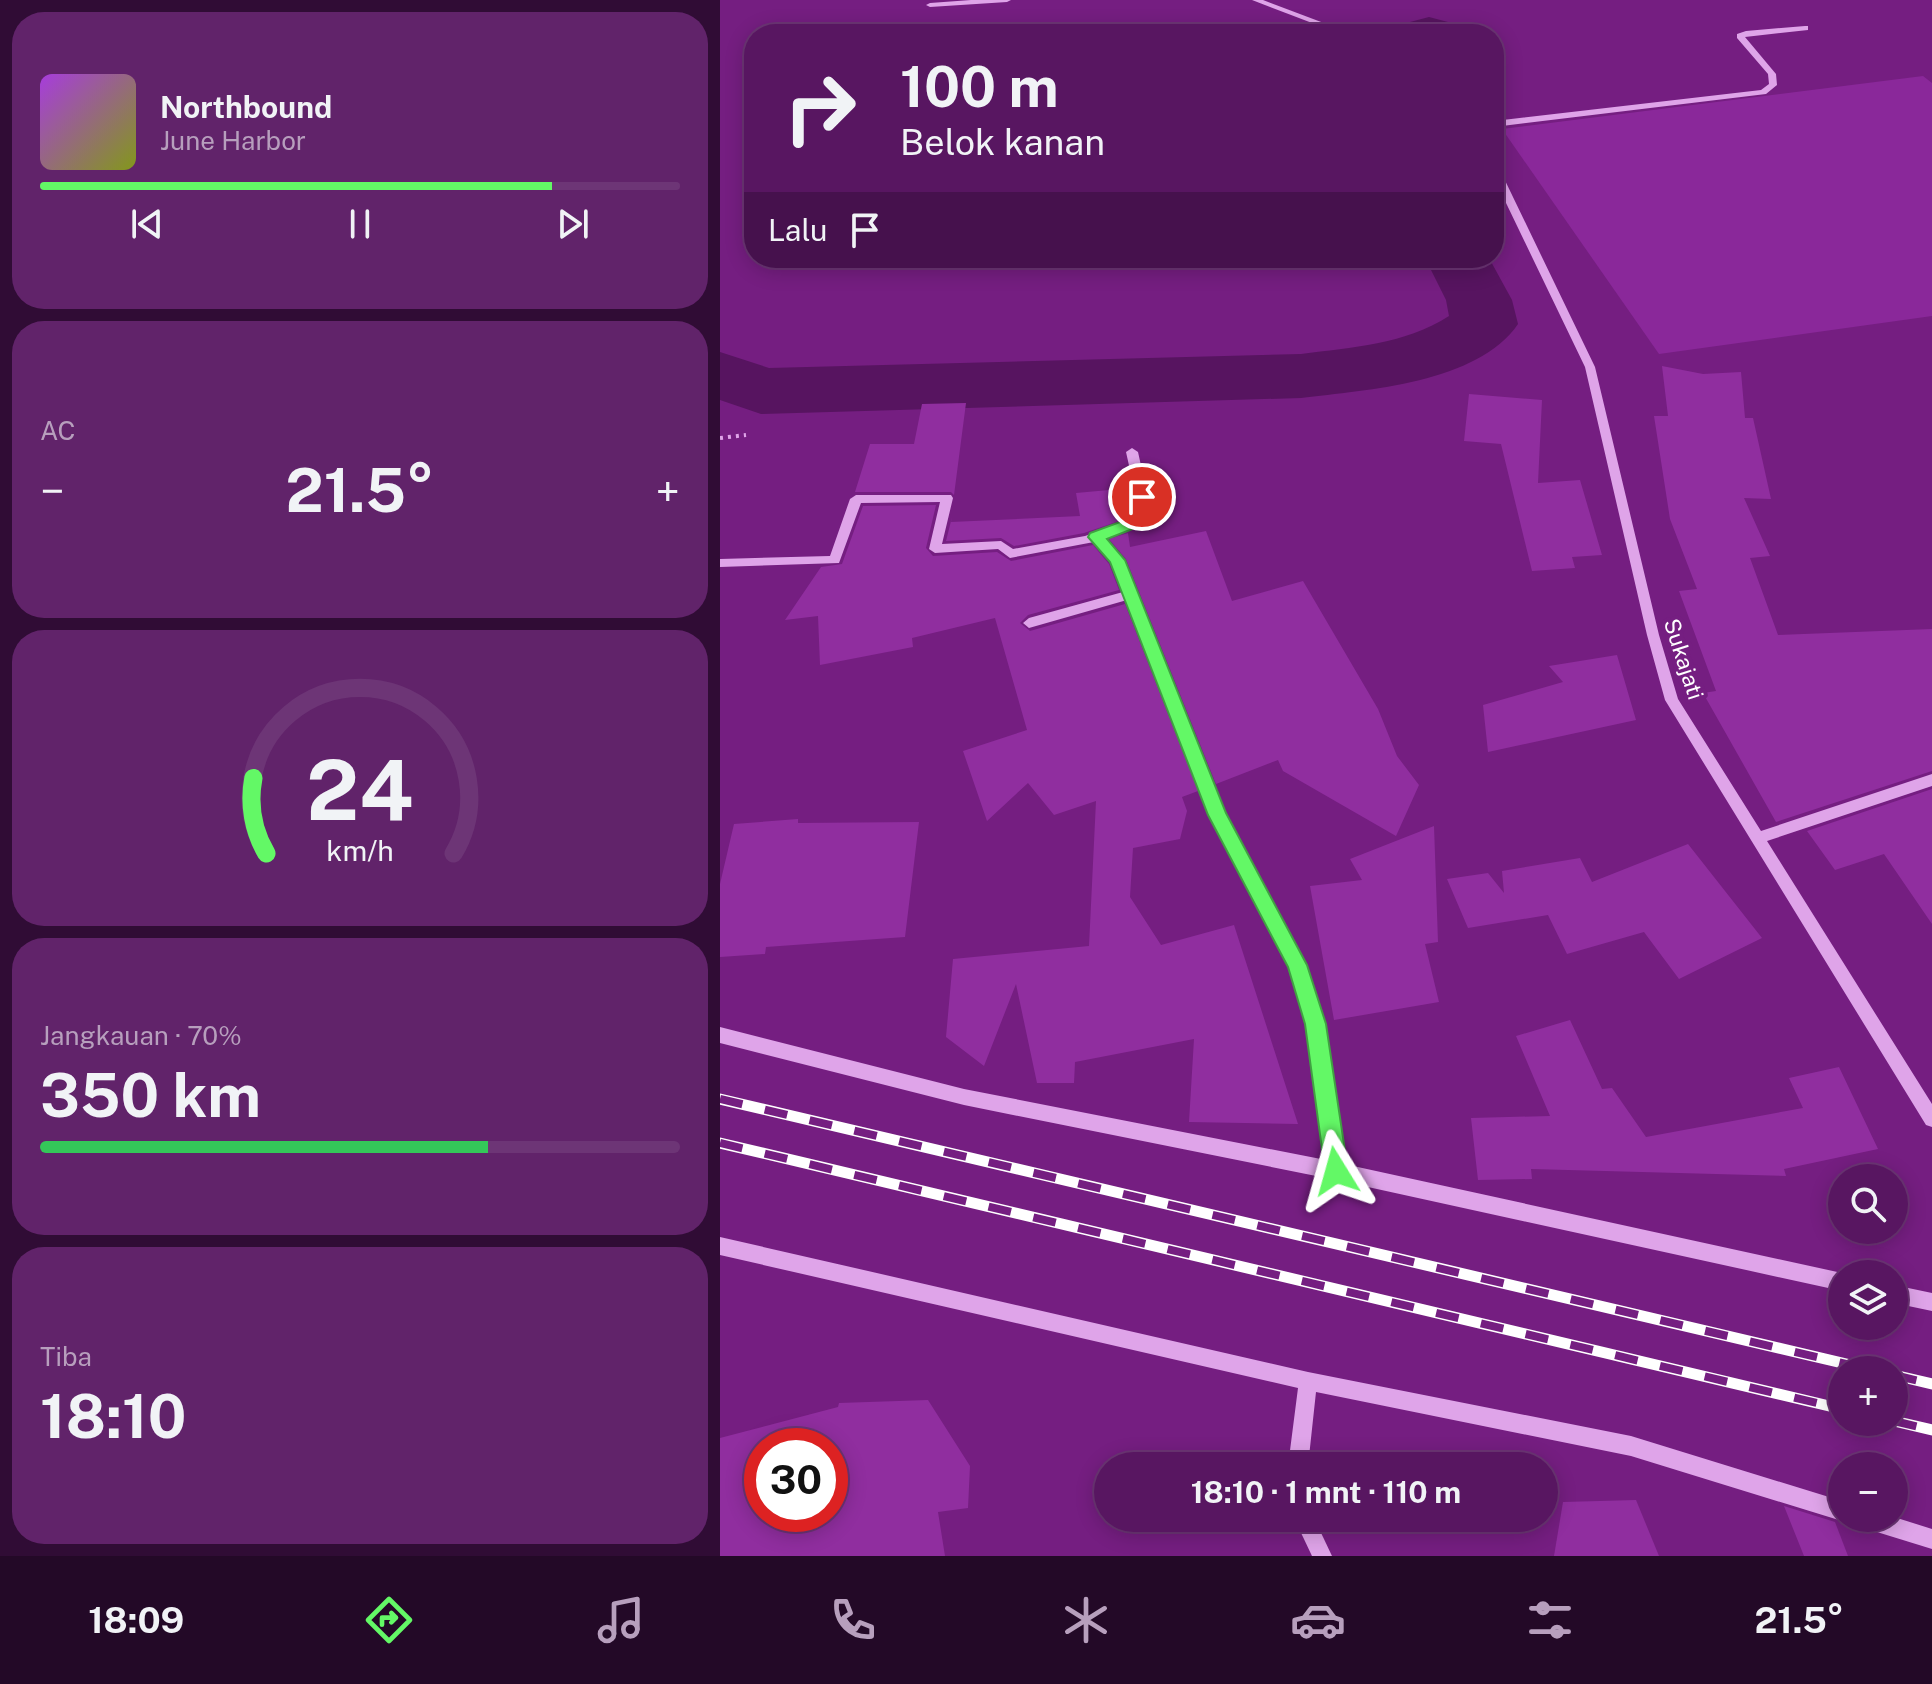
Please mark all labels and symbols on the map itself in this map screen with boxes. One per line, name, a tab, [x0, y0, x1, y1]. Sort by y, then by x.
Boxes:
pin	[1108, 463, 1176, 531]
street label: Sukajati	[1659, 615, 1709, 703]
position arrow	[1294, 1129, 1378, 1213]
speed limit sign: 30	[744, 1428, 848, 1532]

